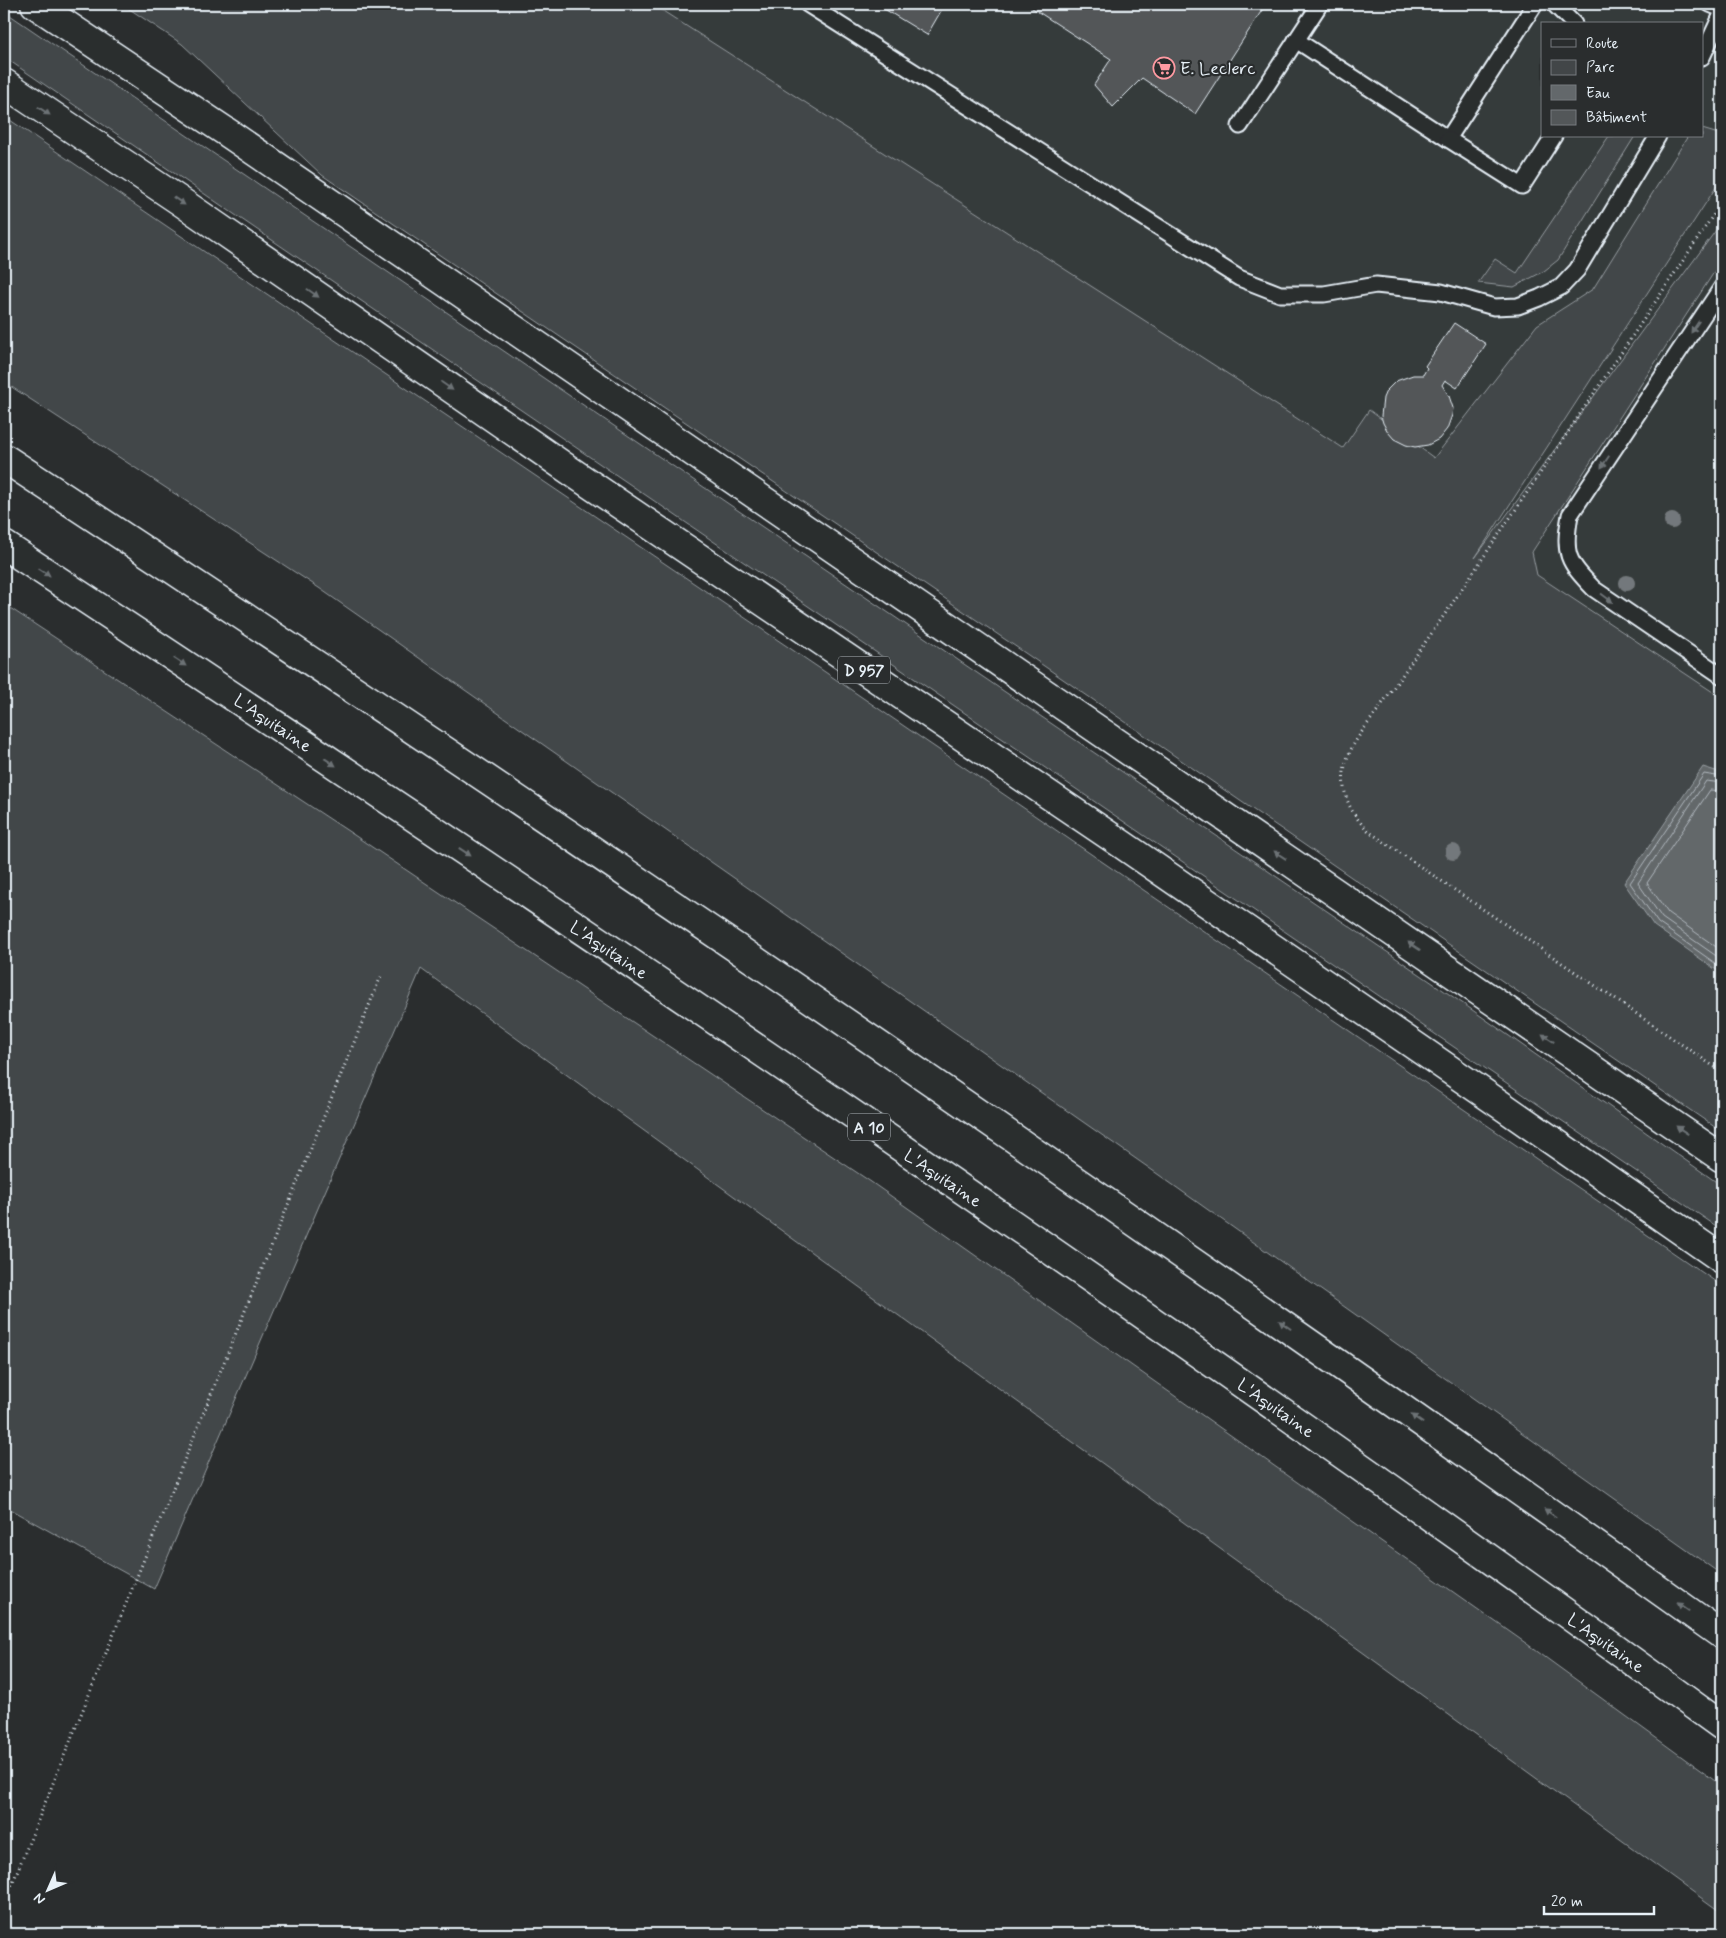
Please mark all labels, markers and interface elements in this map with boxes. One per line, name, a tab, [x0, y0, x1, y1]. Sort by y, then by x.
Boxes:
legend	[1541, 22, 1704, 138]
text: Route	[1586, 34, 1619, 54]
supermarket icon: E. Leclerc	[1152, 56, 1176, 80]
place label: E. Leclerc	[1180, 57, 1255, 81]
text: Parc	[1586, 58, 1614, 78]
text: Eau	[1586, 84, 1610, 104]
one-way arrow	[37, 106, 51, 115]
text: Bâtiment	[1586, 108, 1647, 128]
one-way arrow	[172, 196, 186, 206]
one-way arrow	[306, 288, 320, 298]
one-way arrow	[1690, 320, 1700, 334]
one-way arrow	[440, 381, 453, 391]
one-way arrow	[1600, 455, 1609, 469]
one-way arrow	[38, 567, 51, 577]
one-way arrow	[1600, 593, 1613, 604]
road number: D 957	[838, 656, 890, 684]
one-way arrow	[173, 657, 187, 667]
street label: L'Aquitaine	[229, 689, 316, 759]
one-way arrow	[323, 757, 337, 767]
one-way arrow	[458, 848, 471, 857]
one-way arrow	[1273, 850, 1286, 860]
street label: L'Aquitaine	[565, 916, 652, 986]
one-way arrow	[1407, 942, 1421, 951]
one-way arrow	[1541, 1033, 1555, 1043]
road number: A 10	[848, 1114, 890, 1140]
one-way arrow	[1675, 1125, 1689, 1135]
street label: L'Aquitaine	[899, 1144, 986, 1214]
one-way arrow	[1278, 1320, 1291, 1330]
street label: L'Aquitaine	[1232, 1373, 1319, 1444]
one-way arrow	[1411, 1414, 1424, 1424]
one-way arrow	[1543, 1508, 1557, 1518]
one-way arrow	[1676, 1602, 1689, 1612]
street label: L'Aquitaine	[1562, 1608, 1649, 1679]
north arrow	[22, 1866, 72, 1916]
scale bar	[1544, 1883, 1654, 1915]
text: N	[30, 1889, 49, 1908]
text: 20 m	[1551, 1892, 1583, 1912]

